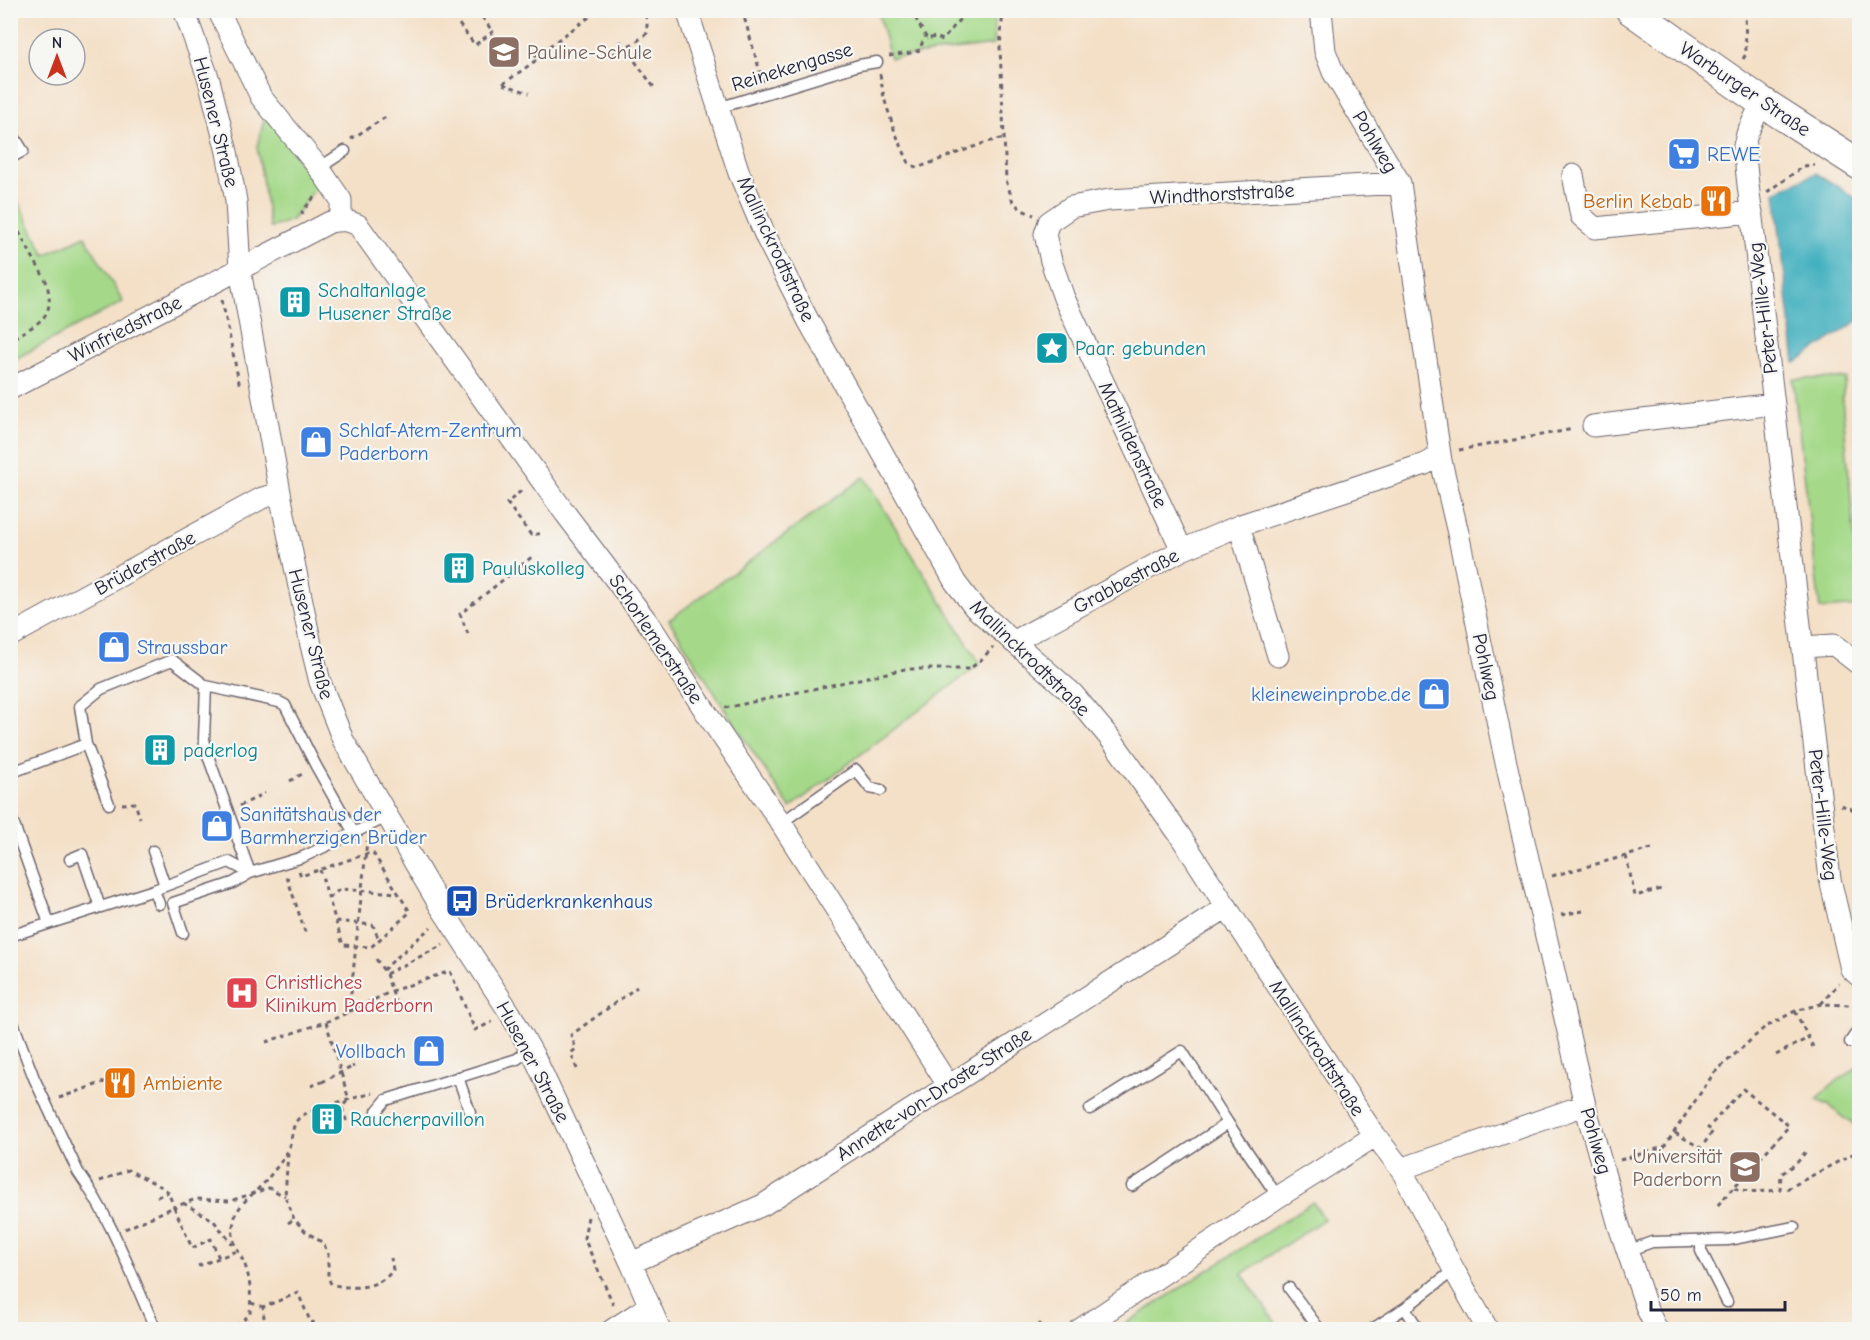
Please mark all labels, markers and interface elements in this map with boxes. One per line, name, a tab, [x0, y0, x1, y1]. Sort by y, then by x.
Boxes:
north arrow	[27, 27, 87, 87]
text: N	[52, 34, 62, 52]
school or university icon: Pauline-Schule	[486, 34, 522, 70]
street label: Warburger Straße	[1675, 37, 1815, 141]
street label: Reinekengasse	[729, 38, 855, 96]
place label: Pauline-Schule	[527, 41, 652, 64]
street label: Husener Straße	[189, 54, 243, 190]
street label: Pohlweg	[1348, 107, 1402, 177]
supermarket icon: REWE	[1666, 136, 1702, 172]
place label: REWE	[1707, 143, 1760, 166]
street label: Mallinckrodtstraße	[732, 173, 820, 325]
street label: Windthorststraße	[1149, 179, 1295, 209]
restaurant icon: Berlin Kebab	[1698, 183, 1734, 219]
place label: Berlin Kebab	[1583, 190, 1693, 213]
street label: Peter-Hille-Weg	[1744, 241, 1782, 375]
place label: Schaltanlage Husener Straße	[318, 279, 452, 325]
building icon: Schaltanlage Husener Straße	[277, 284, 313, 320]
street label: Winfriedstraße	[64, 291, 186, 367]
place icon: Paar. gebunden	[1034, 330, 1070, 366]
place label: Paar. gebunden	[1075, 337, 1206, 360]
street label: Mathildenstraße	[1094, 378, 1172, 512]
place label: Schlaf-Atem-Zentrum Paderborn	[339, 419, 522, 465]
shop icon: Schlaf-Atem-Zentrum Paderborn	[298, 424, 334, 460]
street label: Brüderstraße	[91, 526, 199, 600]
street label: Grabbestraße	[1069, 544, 1183, 618]
building icon: Pauluskolleg	[441, 550, 477, 586]
place label: Pauluskolleg	[482, 557, 585, 580]
street label: Husener Straße	[284, 566, 338, 702]
street label: Schorlemerstraße	[604, 570, 708, 708]
street label: Mallinckrodtstraße	[965, 595, 1095, 721]
shop icon: Straussbar	[96, 629, 132, 665]
street label: Pohlweg	[1468, 631, 1504, 703]
place label: Straussbar	[137, 636, 228, 659]
shop icon: kleineweinprobe.de	[1416, 676, 1452, 712]
place label: kleineweinprobe.de	[1251, 683, 1411, 706]
building icon: paderlog	[142, 732, 178, 768]
place label: paderlog	[183, 739, 258, 762]
street label: Peter-Hille-Weg	[1804, 748, 1842, 882]
place label: Sanitätshaus der Barmherzigen Brüder	[240, 803, 427, 849]
shop icon: Sanitätshaus der Barmherzigen Brüder	[199, 808, 235, 844]
bus stop icon: Brüderkrankenhaus	[444, 883, 480, 919]
place label: Brüderkrankenhaus	[485, 890, 653, 913]
place label: Christliches Klinikum Paderborn	[265, 971, 433, 1017]
hospital icon: Christliches Klinikum Paderborn	[224, 975, 260, 1011]
street label: Mallinckrodtstraße	[1264, 976, 1370, 1120]
street label: Husener Straße	[491, 998, 575, 1126]
street label: Annette-von-Droste-Straße	[832, 1022, 1036, 1166]
shop icon: Vollbach	[411, 1033, 447, 1069]
place label: Vollbach	[336, 1040, 406, 1063]
restaurant icon: Ambiente	[102, 1065, 138, 1101]
place label: Ambiente	[143, 1072, 223, 1095]
building icon: Raucherpavillon	[309, 1101, 345, 1137]
street label: Pohlweg	[1576, 1105, 1616, 1177]
place label: Raucherpavillon	[350, 1108, 485, 1131]
place label: Universität Paderborn	[1632, 1145, 1723, 1191]
school or university icon: Universität Paderborn	[1727, 1149, 1763, 1185]
scale bar	[1651, 1274, 1784, 1312]
text: 50 m	[1660, 1285, 1702, 1306]

